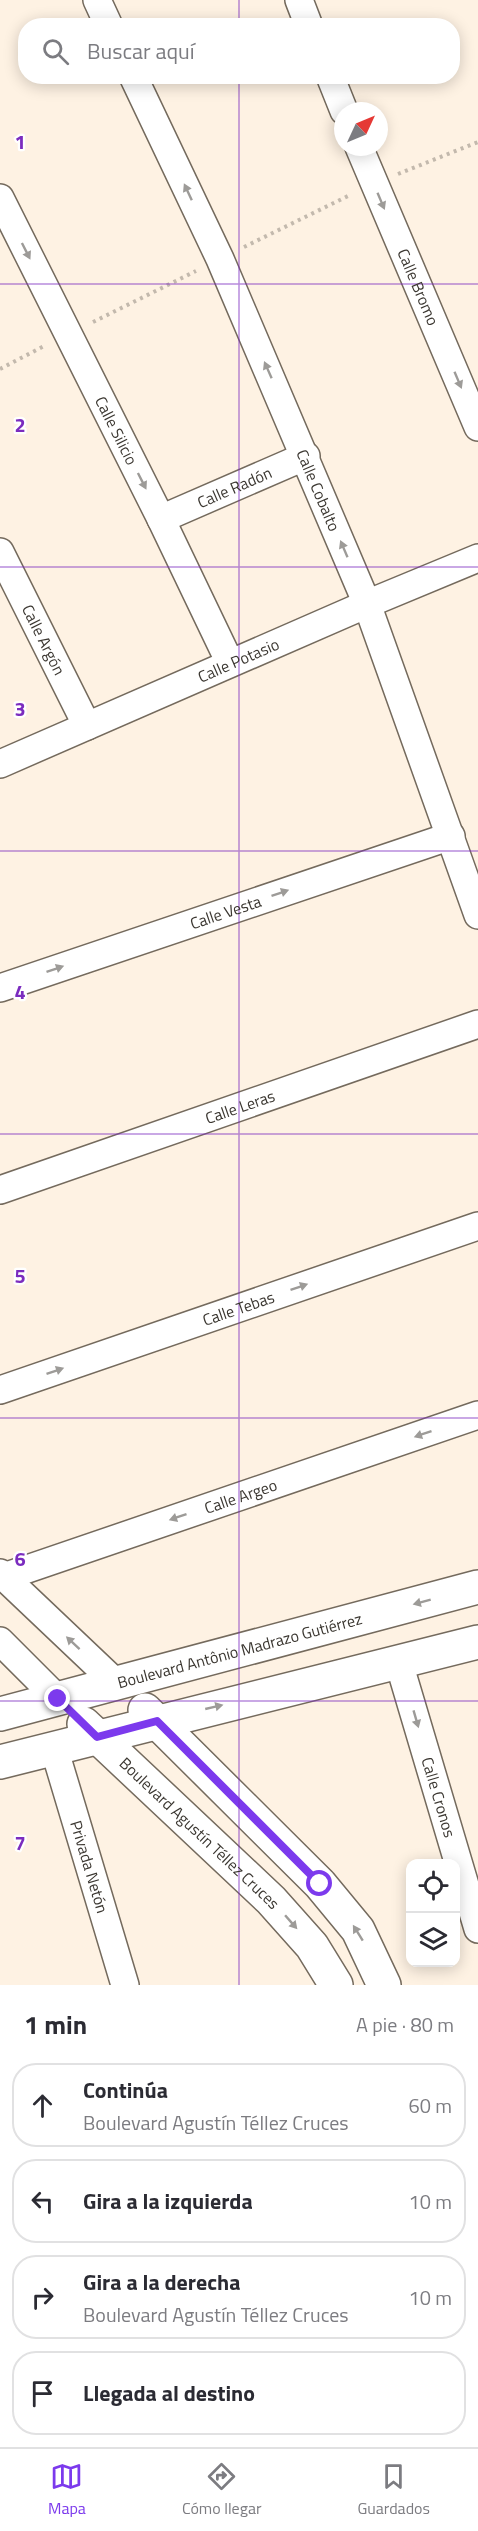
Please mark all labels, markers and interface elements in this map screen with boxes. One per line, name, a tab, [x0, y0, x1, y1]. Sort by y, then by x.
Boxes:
search box	[18, 18, 460, 84]
text: Buscar aquí	[87, 34, 195, 68]
icon: search	[39, 35, 72, 68]
north arrow	[334, 102, 388, 156]
text: 1	[14, 126, 26, 157]
one-way arrow	[183, 184, 192, 201]
one-way arrow	[377, 192, 386, 210]
one-way arrow	[22, 242, 31, 259]
street label: Calle Bromo	[392, 245, 445, 329]
one-way arrow	[263, 361, 272, 379]
one-way arrow	[453, 372, 463, 390]
street label: Calle Silicio	[89, 392, 144, 469]
text: 2	[14, 409, 26, 440]
street label: Calle Cobalto	[290, 446, 347, 535]
street label: Calle Radón	[193, 460, 275, 514]
one-way arrow	[137, 473, 147, 490]
one-way arrow	[339, 540, 349, 558]
street label: Calle Argón	[16, 600, 72, 679]
street label: Calle Potasio	[194, 632, 283, 688]
text: 3	[14, 693, 26, 724]
one-way arrow	[271, 888, 289, 898]
street label: Calle Vesta	[187, 889, 264, 935]
one-way arrow	[46, 964, 64, 973]
text: 4	[14, 976, 26, 1007]
street label: Calle Leras	[202, 1083, 278, 1130]
text: 5	[14, 1260, 26, 1291]
one-way arrow	[290, 1282, 308, 1292]
street label: Calle Tebas	[199, 1285, 278, 1332]
one-way arrow	[46, 1366, 64, 1375]
one-way arrow	[414, 1430, 432, 1440]
street label: Calle Argeo	[201, 1473, 280, 1520]
one-way arrow	[169, 1513, 187, 1523]
text: 6	[14, 1543, 26, 1574]
one-way arrow	[412, 1598, 430, 1607]
street label: Boulevard Antônio Madrazo Gutiérrez	[115, 1606, 365, 1694]
one-way arrow	[67, 1636, 81, 1650]
route end	[44, 1685, 70, 1711]
one-way arrow	[205, 1702, 224, 1712]
one-way arrow	[412, 1711, 421, 1729]
street label: Boulevard Agustín Téllez Cruces	[114, 1751, 286, 1914]
street label: Calle Cronos	[416, 1754, 462, 1840]
street label: Privada Netón	[64, 1818, 115, 1916]
text: 7	[14, 1827, 26, 1858]
map controls	[406, 1859, 460, 1967]
button: locate	[406, 1859, 460, 1913]
route start	[306, 1870, 332, 1896]
button: layers	[406, 1913, 460, 1967]
one-way arrow	[284, 1914, 297, 1929]
one-way arrow	[353, 1925, 364, 1941]
text: 1 min	[24, 2005, 87, 2044]
text: A pie · 80 m	[356, 2009, 454, 2040]
text: Continúa	[83, 2073, 168, 2107]
icon: ahead	[26, 2089, 59, 2122]
text: 60 m	[408, 2090, 452, 2121]
text: Boulevard Agustín Téllez Cruces	[83, 2107, 349, 2138]
text: Gira a la izquierda	[83, 2184, 253, 2218]
icon: left	[26, 2185, 59, 2218]
text: 10 m	[408, 2186, 452, 2217]
text: Gira a la derecha	[83, 2265, 240, 2299]
icon: right	[26, 2281, 59, 2314]
text: 10 m	[408, 2282, 452, 2313]
text: Boulevard Agustín Téllez Cruces	[83, 2299, 349, 2330]
text: Llegada al destino	[83, 2376, 255, 2410]
icon: arrive	[26, 2377, 59, 2410]
tab: Mapa	[48, 2460, 86, 2520]
tab: Cómo llegar	[182, 2460, 261, 2520]
tab: Guardados	[357, 2460, 430, 2520]

